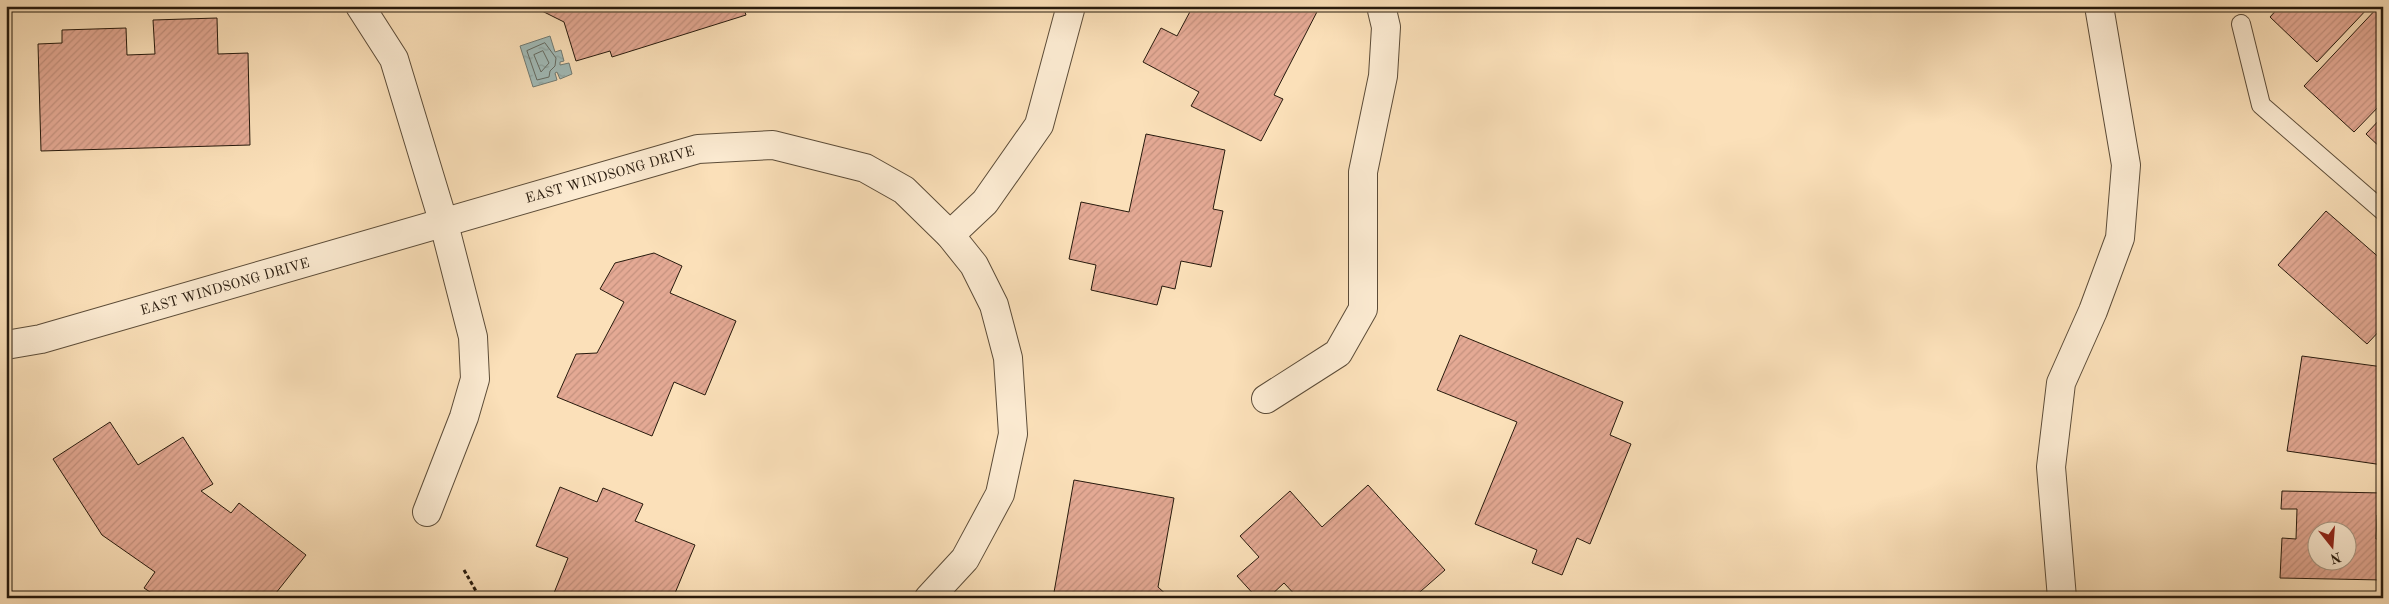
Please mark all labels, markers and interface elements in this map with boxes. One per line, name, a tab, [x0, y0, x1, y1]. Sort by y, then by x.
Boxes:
street label: EAST WINDSONG DRIVE	[524, 144, 696, 206]
street label: EAST WINDSONG DRIVE	[139, 256, 311, 318]
north arrow	[2306, 522, 2356, 572]
text: N	[2328, 549, 2343, 566]

